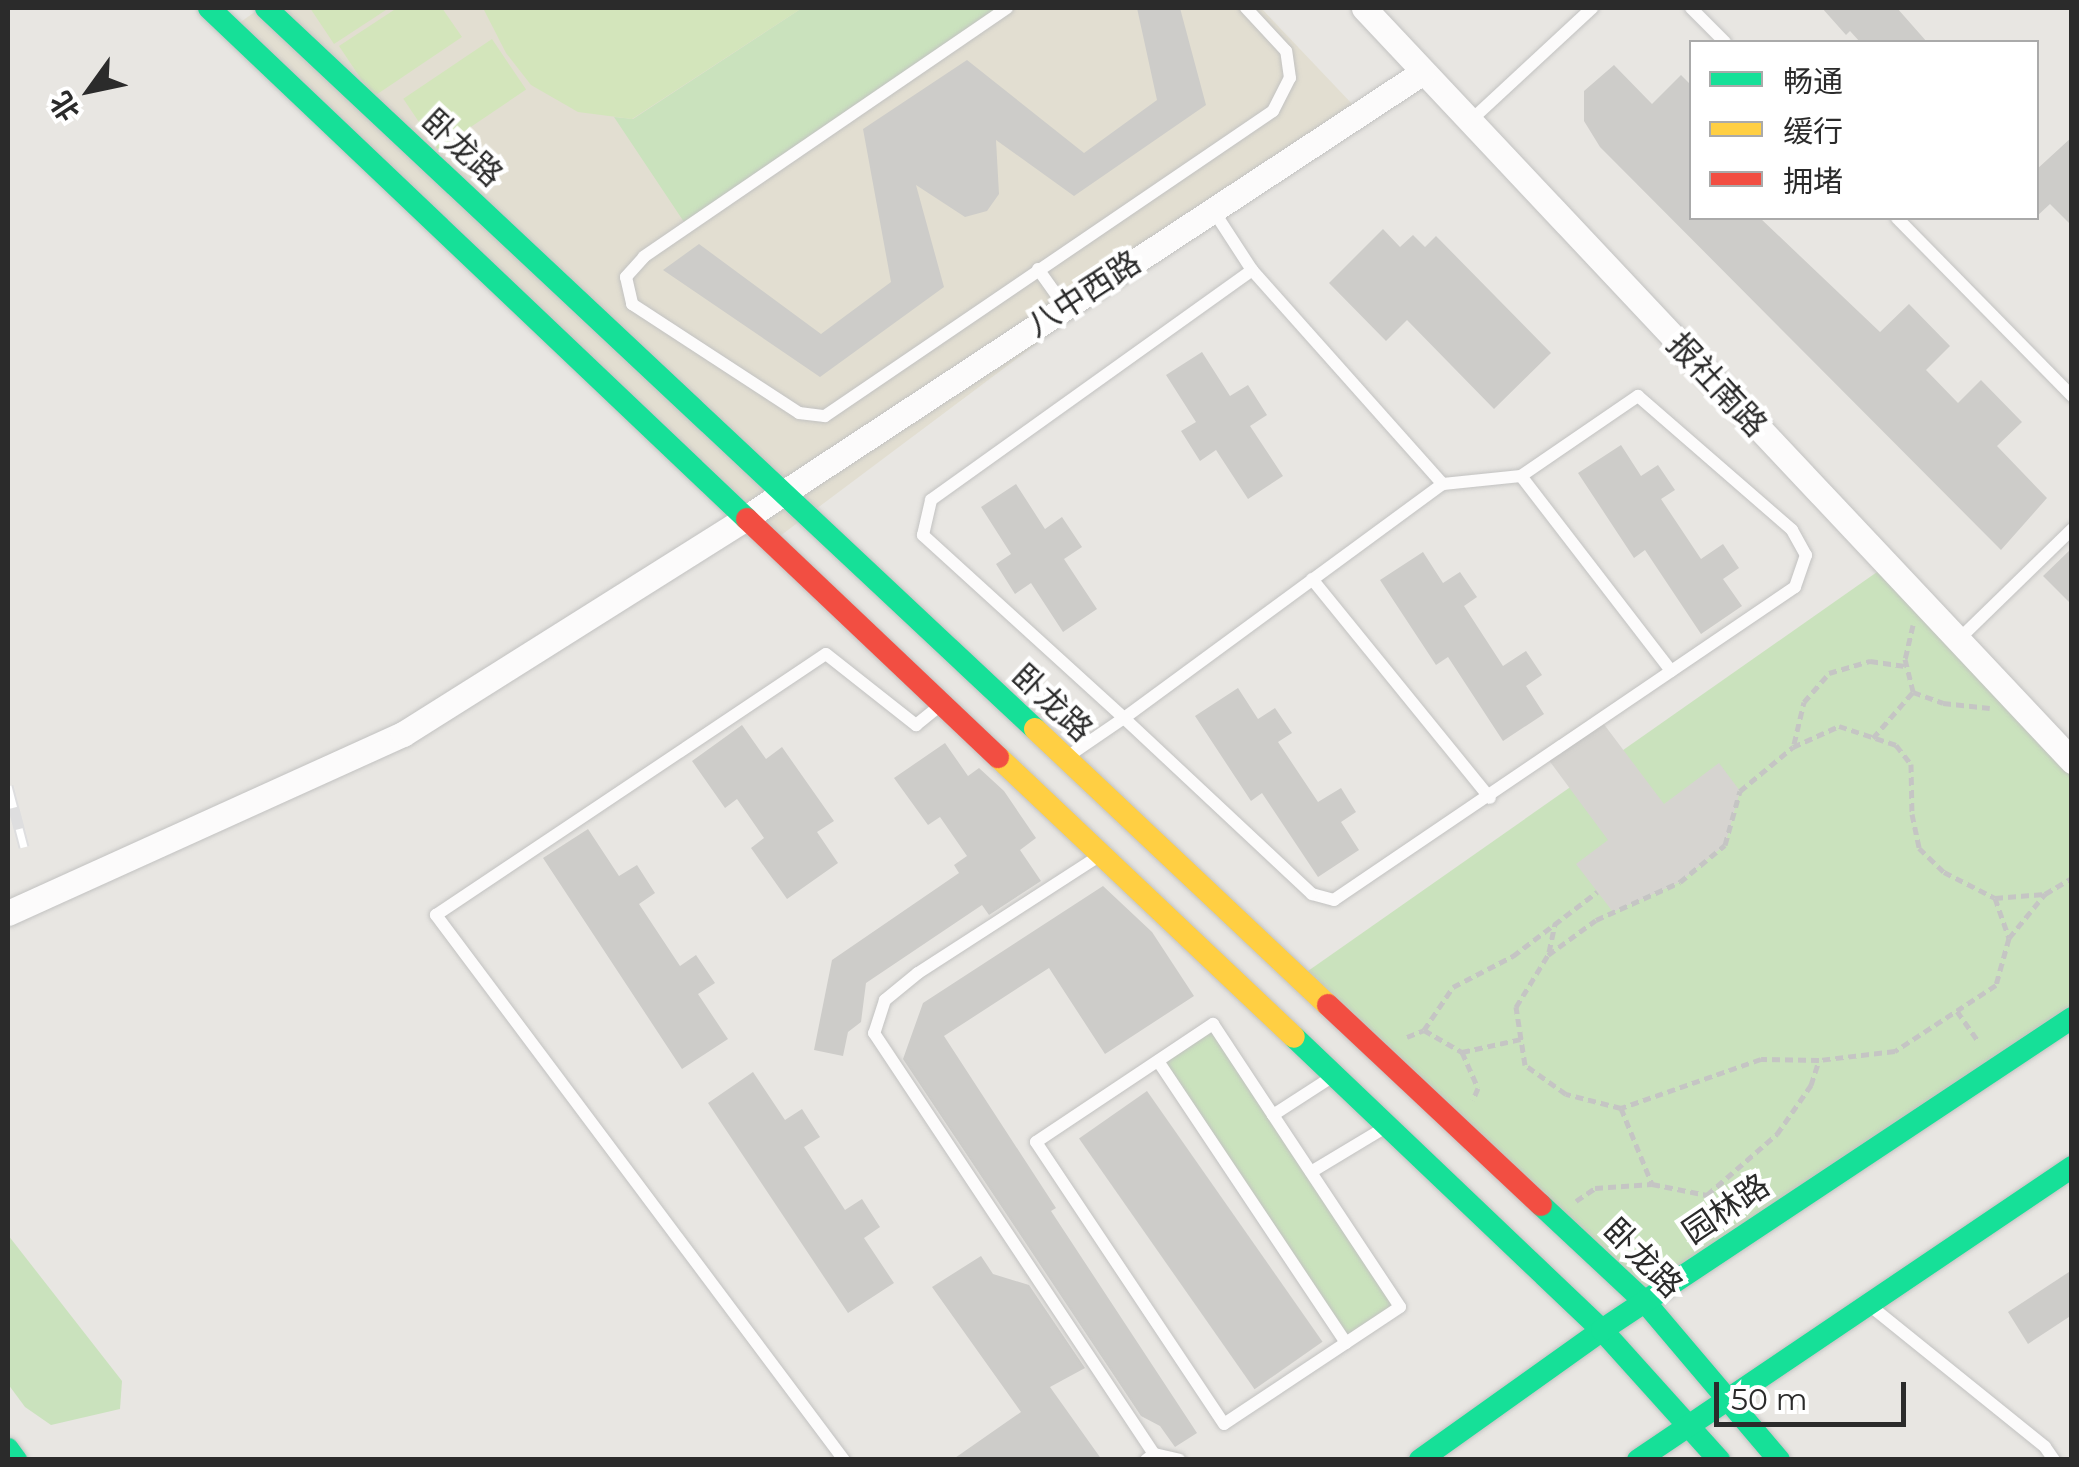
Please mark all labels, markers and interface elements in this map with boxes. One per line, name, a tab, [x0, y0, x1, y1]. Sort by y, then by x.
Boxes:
north arrow	[40, 40, 140, 140]
legend	[1689, 40, 2039, 220]
text: 畅通	[1783, 63, 1843, 100]
text: 北	[43, 85, 87, 127]
street label: 卧龙路	[414, 101, 510, 195]
text: 缓行	[1783, 113, 1843, 150]
text: 拥堵	[1783, 163, 1843, 200]
street label: 八中西路	[1020, 243, 1148, 345]
street label: 报社南路	[1659, 325, 1775, 445]
street label: 卧龙路	[1004, 656, 1100, 750]
street label: 园林路	[1675, 1166, 1777, 1252]
street label: 卧龙路	[1595, 1210, 1691, 1306]
scale bar	[1719, 1362, 1912, 1424]
text: 50 m	[1731, 1381, 1808, 1418]

